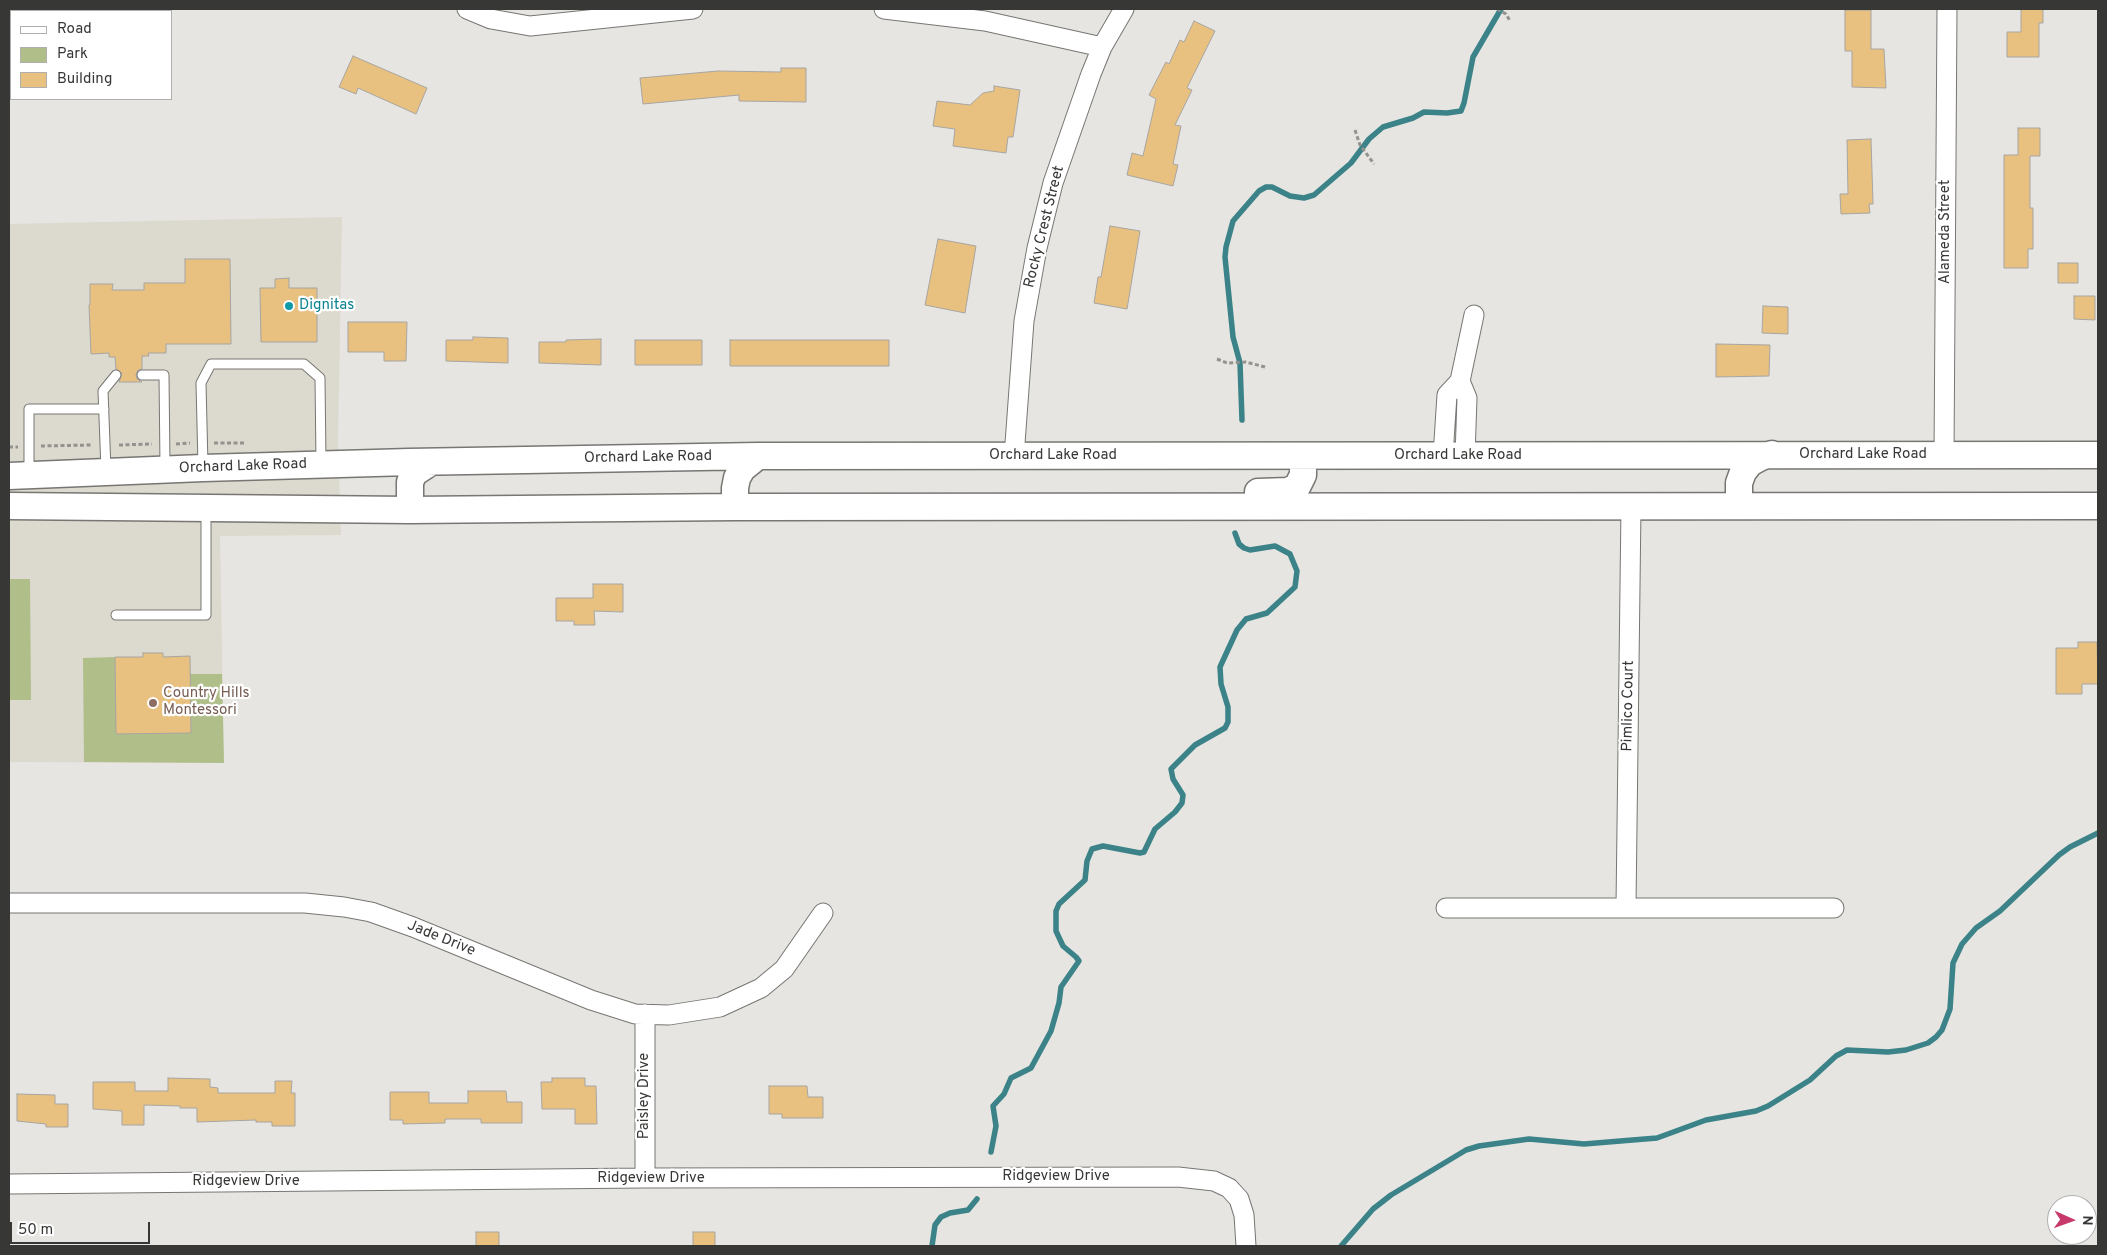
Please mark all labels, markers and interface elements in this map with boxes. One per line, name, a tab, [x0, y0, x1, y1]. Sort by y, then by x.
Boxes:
legend	[10, 10, 172, 100]
text: Road	[57, 20, 92, 39]
text: Park	[57, 45, 88, 64]
text: Building	[57, 70, 112, 89]
street label: Rocky Crest Street	[1021, 164, 1069, 290]
street label: Alameda Street	[1937, 180, 1955, 284]
place label: Dignitas	[299, 297, 354, 315]
marker: Dignitas	[283, 300, 295, 312]
street label: Orchard Lake Road	[1799, 446, 1927, 464]
street label: Orchard Lake Road	[989, 447, 1117, 465]
street label: Orchard Lake Road	[1394, 447, 1522, 465]
street label: Orchard Lake Road	[584, 448, 712, 468]
street label: Orchard Lake Road	[179, 456, 307, 478]
street label: Pimlico Court	[1619, 660, 1639, 752]
place label: Country Hills Montessori	[163, 685, 250, 720]
marker: Country Hills Montessori	[147, 697, 159, 709]
street label: Jade Drive	[404, 917, 478, 961]
street label: Paisley Drive	[636, 1053, 654, 1139]
street label: Ridgeview Drive	[1002, 1168, 1110, 1186]
street label: Ridgeview Drive	[597, 1170, 705, 1188]
street label: Ridgeview Drive	[192, 1173, 300, 1191]
north arrow	[2047, 1195, 2097, 1245]
scale bar	[12, 1212, 152, 1244]
text: N	[2078, 1215, 2095, 1226]
text: 50 m	[18, 1221, 53, 1240]

